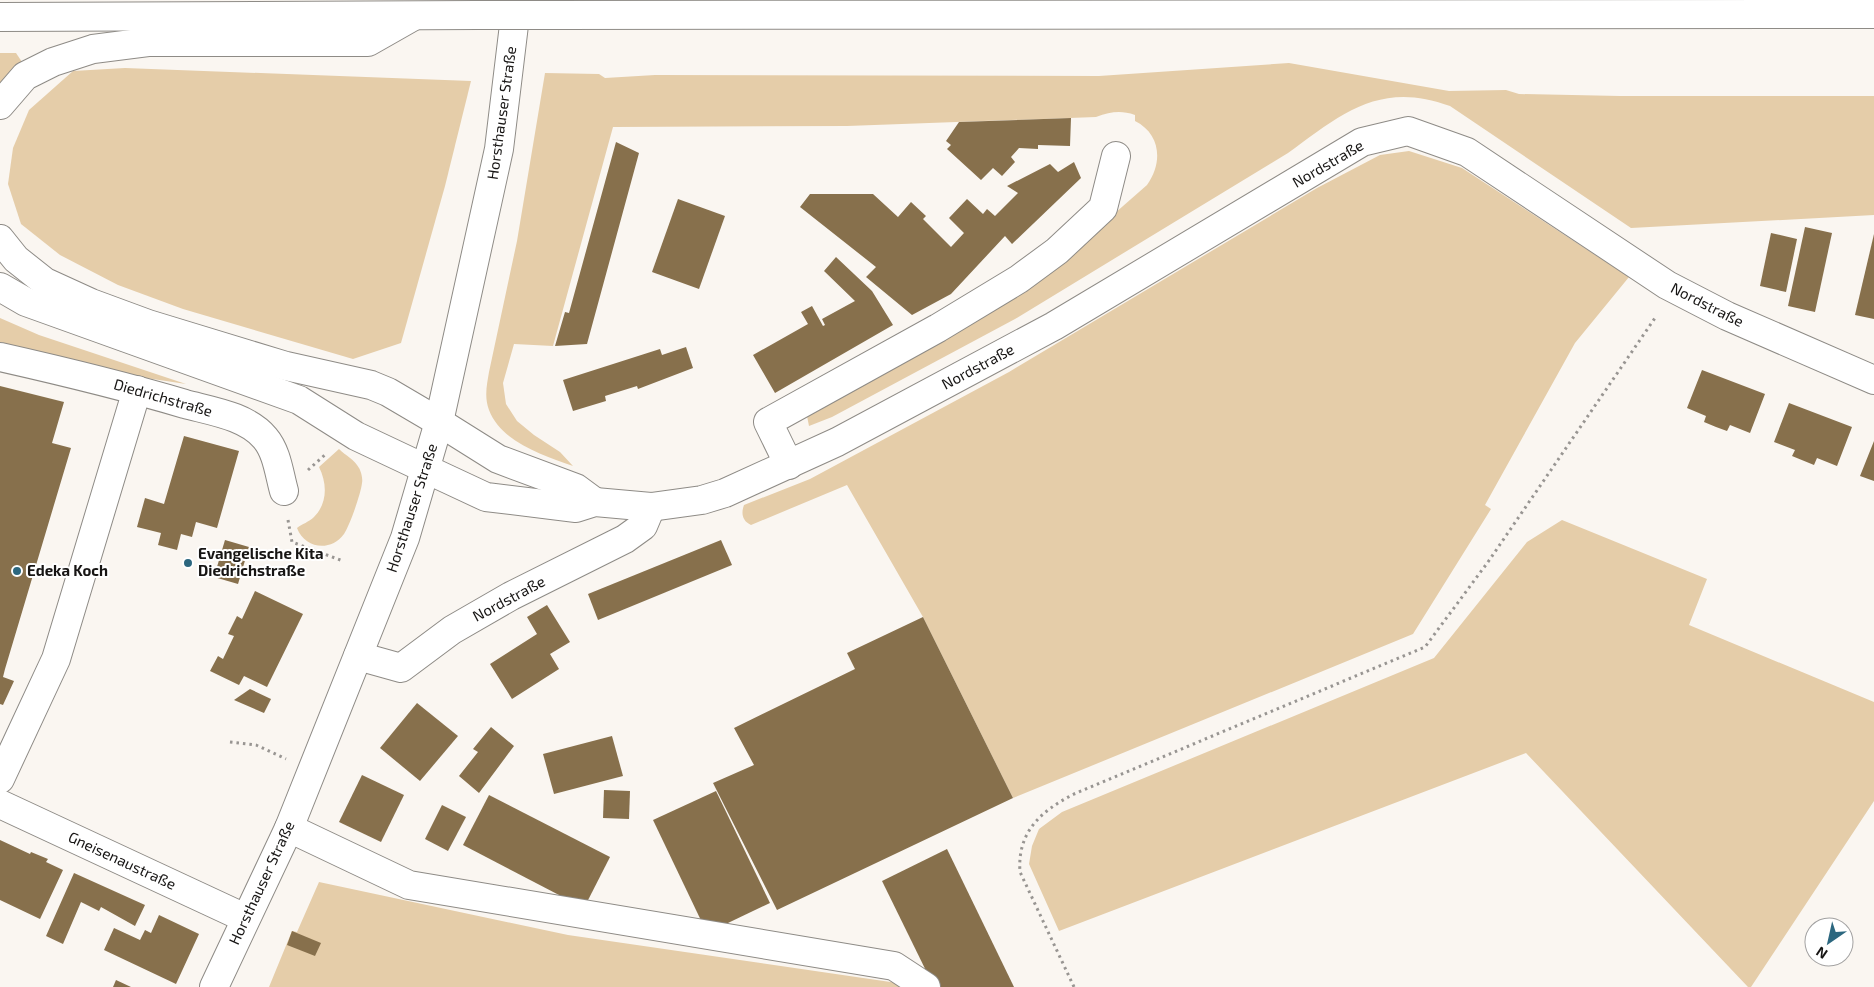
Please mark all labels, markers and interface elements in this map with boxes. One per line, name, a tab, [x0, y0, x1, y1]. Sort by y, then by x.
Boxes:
street label: Horsthauser Straße	[483, 45, 519, 181]
street label: Nordstraße	[1289, 136, 1366, 191]
street label: Nordstraße	[1668, 278, 1747, 330]
street label: Nordstraße	[938, 340, 1017, 393]
street label: Diedrichstraße	[112, 374, 215, 420]
street label: Horsthauser Straße	[382, 441, 440, 574]
place label: Evangelische Kita Diedrichstraße	[198, 544, 323, 579]
marker: Evangelische Kita Diedrichstraße	[182, 557, 194, 569]
place label: Edeka Koch	[27, 561, 108, 579]
marker: Edeka Koch	[11, 565, 23, 577]
street label: Nordstraße	[469, 572, 548, 625]
street label: Horsthauser Straße	[224, 818, 298, 947]
street label: Gneisenaustraße	[66, 827, 179, 893]
north arrow	[1804, 917, 1854, 967]
text: N	[1813, 943, 1830, 963]

